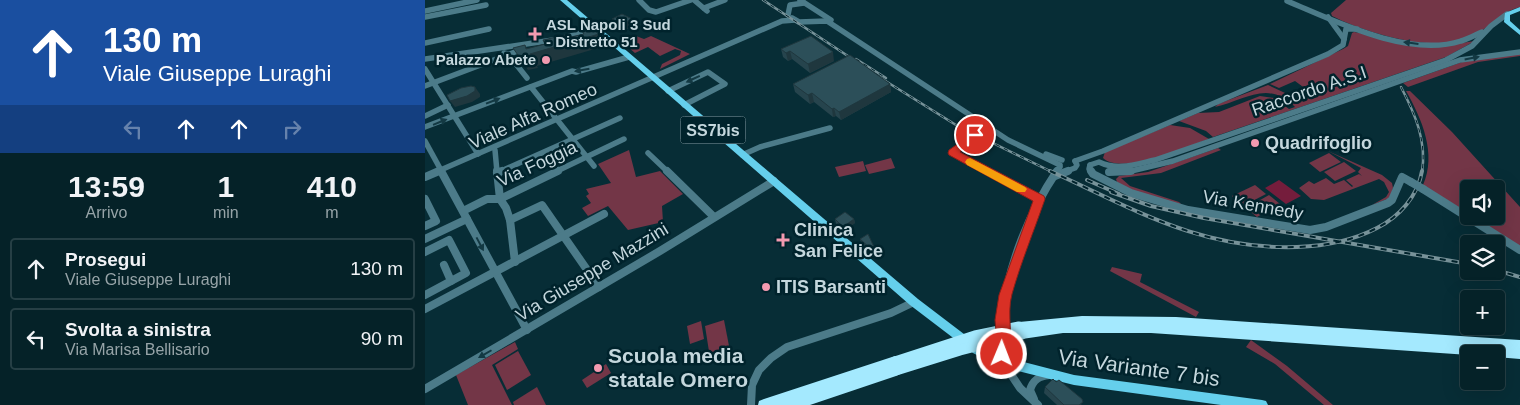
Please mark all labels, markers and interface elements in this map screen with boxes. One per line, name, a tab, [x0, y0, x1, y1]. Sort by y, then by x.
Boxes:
place label: ASL Napoli 3 Sud - Distretto 51	[546, 16, 671, 50]
icon: ahead	[20, 20, 85, 85]
text: 130 m	[103, 20, 202, 59]
marker: ASL Napoli 3 Sud - Distretto 51	[528, 27, 542, 41]
one-way arrow	[1403, 39, 1419, 47]
place label: Palazzo Abete	[436, 51, 536, 68]
marker: Palazzo Abete	[540, 54, 552, 66]
one-way arrow	[1465, 54, 1480, 62]
text: Viale Giuseppe Luraghi	[103, 61, 331, 86]
street label: Raccordo A.S.I	[1249, 62, 1369, 120]
one-way arrow	[573, 66, 589, 74]
one-way arrow	[686, 75, 700, 83]
street label: Viale Alfa Romeo	[466, 79, 600, 153]
one-way arrow	[485, 97, 500, 105]
pin	[954, 114, 996, 156]
icon: left	[119, 115, 147, 143]
icon: ahead	[172, 115, 200, 143]
icon: ahead	[225, 115, 253, 143]
icon: right	[278, 115, 306, 143]
road number: SS7bis	[681, 116, 745, 144]
one-way arrow	[432, 117, 447, 125]
icon: arrive	[961, 121, 989, 149]
place label: Quadrifoglio	[1265, 133, 1372, 153]
street label: Via Foggia	[494, 136, 581, 191]
marker: Quadrifoglio	[1249, 137, 1261, 149]
text: 13:59	[68, 170, 145, 203]
text: 1	[217, 170, 234, 203]
text: 410	[307, 170, 357, 203]
map controls	[1460, 180, 1505, 390]
button: sound	[1460, 180, 1505, 225]
street label: Via Kennedy	[1201, 186, 1305, 224]
text: Arrivo	[86, 204, 127, 221]
text: min	[213, 204, 239, 221]
text: m	[325, 204, 338, 221]
street label: Via Giuseppe Mazzini	[512, 219, 672, 325]
place label: Clinica San Felice	[794, 220, 883, 261]
marker: Clinica San Felice	[776, 233, 790, 247]
button: layers	[1460, 235, 1505, 280]
one-way arrow	[476, 236, 484, 251]
text: Prosegui	[65, 249, 146, 270]
icon: ahead	[22, 255, 50, 283]
text: 130 m	[350, 258, 403, 279]
text: Viale Giuseppe Luraghi	[65, 271, 231, 288]
place label: ITIS Barsanti	[776, 277, 886, 297]
marker: ITIS Barsanti	[760, 281, 772, 293]
button: +	[1460, 290, 1505, 335]
text: Svolta a sinistra	[65, 319, 211, 340]
icon: left	[22, 325, 50, 353]
position arrow	[975, 327, 1027, 379]
text: 90 m	[361, 328, 403, 349]
text: Via Marisa Bellisario	[65, 341, 210, 358]
place label: Scuola media statale Omero	[608, 344, 748, 391]
street label: Via Variante 7 bis	[1057, 345, 1221, 390]
button: −	[1460, 345, 1505, 390]
one-way arrow	[478, 350, 491, 359]
marker: Scuola media statale Omero	[592, 362, 604, 374]

